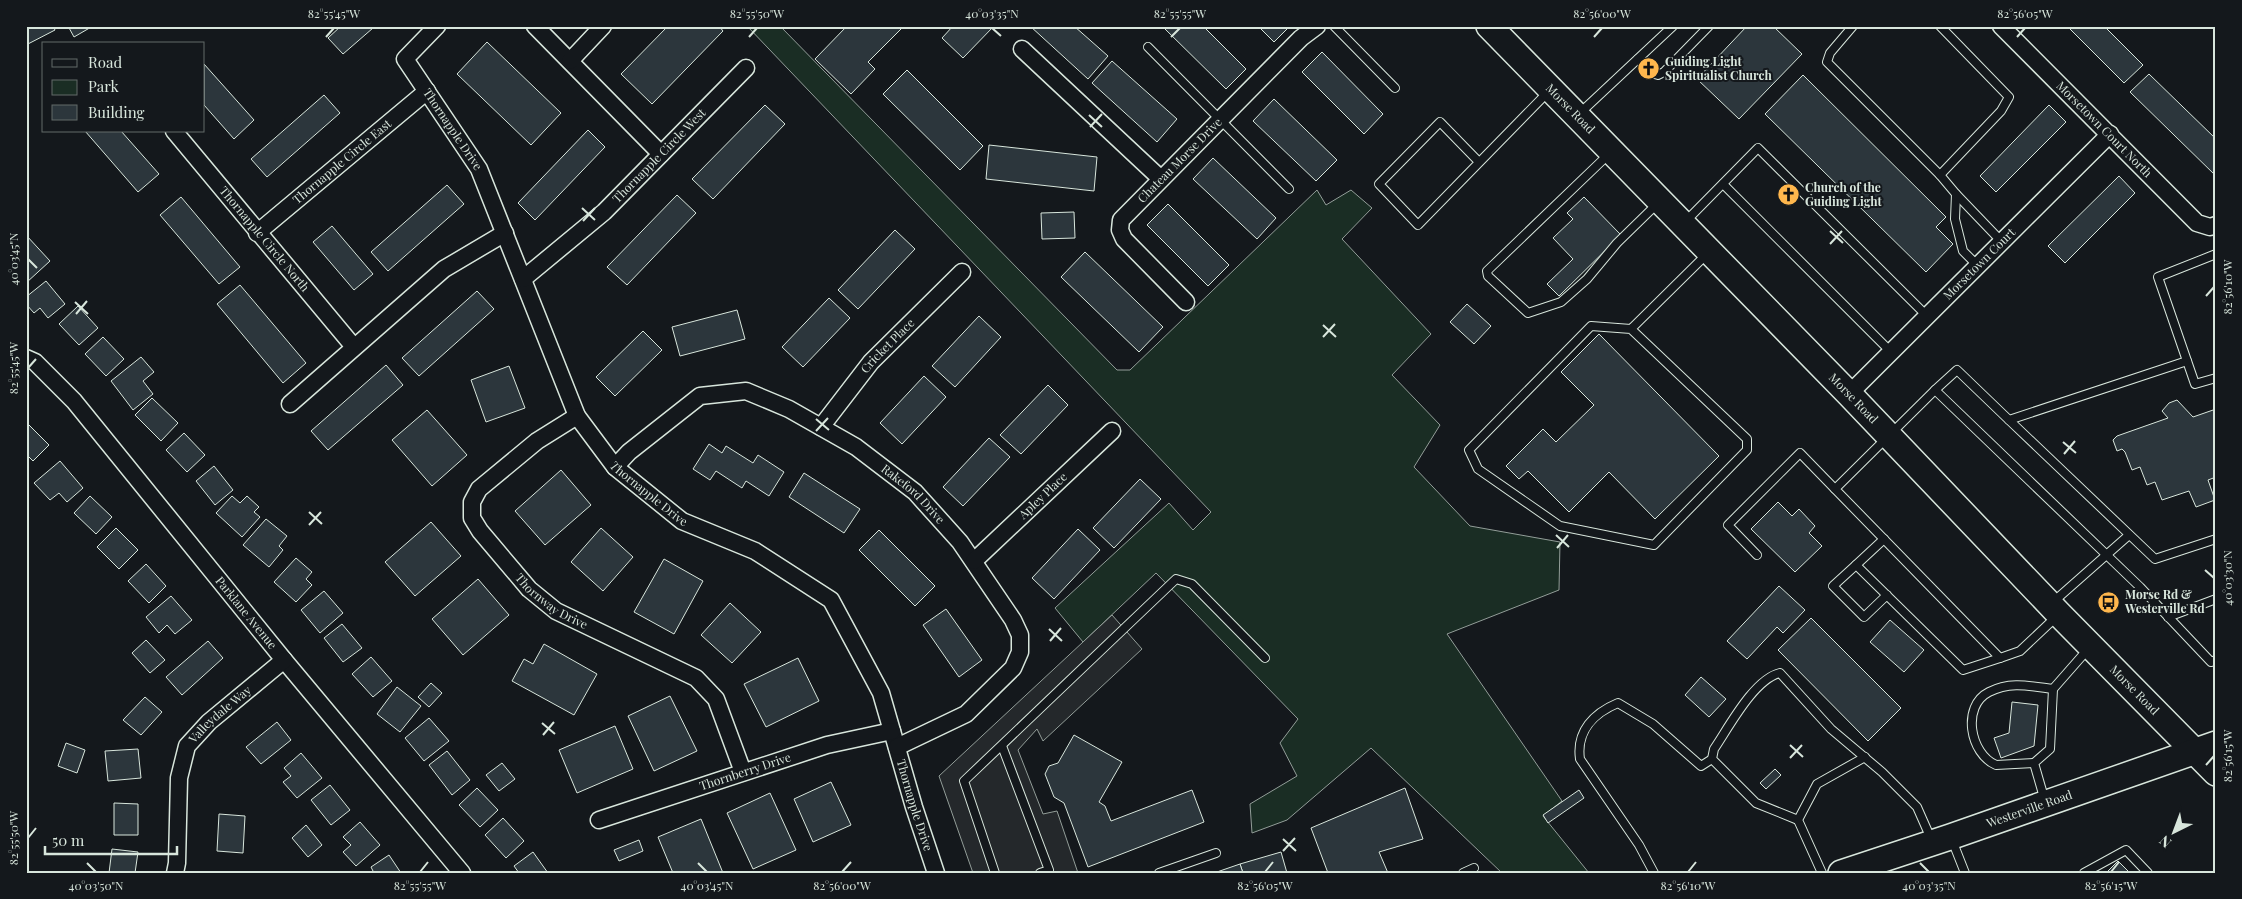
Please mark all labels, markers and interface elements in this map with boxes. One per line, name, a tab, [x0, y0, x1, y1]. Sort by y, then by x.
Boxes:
text: 82°55'45"W	[308, 5, 360, 21]
text: 82°55'50"W	[730, 5, 784, 21]
text: 40°03'35"N	[965, 5, 1019, 21]
text: 82°55'55"W	[1154, 5, 1206, 21]
text: 82°56'00"W	[1573, 5, 1631, 21]
text: 82°56'05"W	[1997, 5, 2053, 21]
legend	[42, 42, 205, 132]
text: Road	[88, 52, 122, 72]
place label: Guiding Light Spiritualist Church	[1665, 53, 1772, 83]
church icon: Guiding Light Spiritualist Church	[1637, 57, 1661, 81]
text: Park	[88, 76, 120, 96]
street label: Morsetown Court North	[2053, 77, 2156, 180]
street label: Morse Road	[1543, 80, 1599, 137]
street label: Thornapple Drive	[420, 85, 487, 173]
text: Building	[88, 102, 145, 122]
street label: Thornapple Circle West	[609, 104, 709, 206]
street label: Chateau Morse Drive	[1134, 114, 1225, 206]
street label: Thornapple Circle East	[289, 115, 395, 207]
place label: Church of the Guiding Light	[1805, 179, 1883, 209]
street label: Thornapple Circle North	[216, 183, 314, 295]
church icon: Church of the Guiding Light	[1777, 183, 1801, 207]
street label: Morsetown Court	[1939, 224, 2019, 303]
text: 40°03'45"N	[5, 232, 21, 286]
text: 82°56'10"W	[2219, 259, 2235, 314]
street label: Cricket Place	[856, 315, 917, 376]
text: 82°55'45"W	[5, 342, 21, 394]
street label: Morse Road	[1826, 369, 1882, 426]
street label: Thornapple Drive	[607, 458, 690, 529]
street label: Rakeford Drive	[879, 460, 949, 527]
street label: Apley Place	[1014, 468, 1070, 522]
text: 40°03'30"N	[2219, 550, 2235, 606]
street label: Thornway Drive	[512, 570, 591, 632]
street label: Parklane Avenue	[212, 573, 281, 652]
place label: Morse Rd & Westerville Rd	[2124, 586, 2205, 616]
bus stop icon: Morse Rd & Westerville Rd	[2097, 590, 2121, 614]
street label: Morse Road	[2107, 661, 2163, 718]
street label: Valleydale Way	[184, 682, 254, 747]
text: 82°56'15"W	[2219, 729, 2235, 782]
street label: Thornberry Drive	[697, 748, 793, 793]
street label: Thornapple Drive	[894, 757, 937, 853]
street label: Westerville Road	[1983, 786, 2074, 831]
north arrow	[2150, 806, 2200, 856]
text: 82°55'50"W	[5, 811, 21, 865]
scale bar	[45, 824, 178, 856]
text: 50 m	[52, 830, 85, 850]
text: N	[2155, 832, 2175, 852]
text: 40°03'50"N	[68, 877, 124, 893]
text: 82°55'55"W	[394, 877, 446, 893]
text: 40°03'45"N	[680, 877, 734, 893]
text: 82°56'00"W	[813, 877, 871, 893]
text: 82°56'05"W	[1237, 877, 1293, 893]
text: 82°56'10"W	[1661, 877, 1716, 893]
text: 40°03'35"N	[1902, 877, 1956, 893]
text: 82°56'15"W	[2085, 877, 2138, 893]

